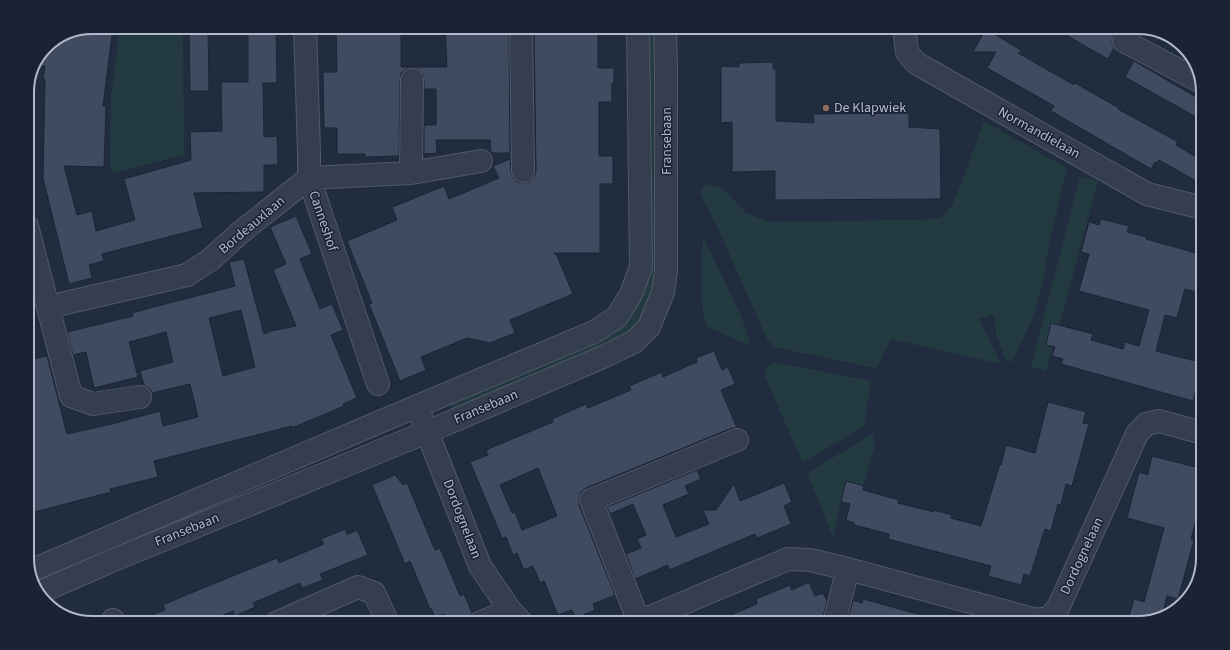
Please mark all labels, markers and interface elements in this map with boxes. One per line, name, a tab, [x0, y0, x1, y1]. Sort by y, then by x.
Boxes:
place label: De Klapwiek	[834, 98, 906, 118]
street label: Normandielaan	[994, 102, 1084, 164]
marker: De Klapwiek	[821, 103, 831, 113]
street label: Fransebaan	[657, 107, 677, 175]
street label: Canneshof	[303, 188, 343, 255]
street label: Bordeauxlaan	[214, 191, 290, 259]
street label: Fransebaan	[451, 385, 521, 429]
street label: Dordognelaan	[438, 477, 486, 561]
street label: Fransebaan	[152, 508, 222, 552]
street label: Dordognelaan	[1055, 514, 1109, 598]

